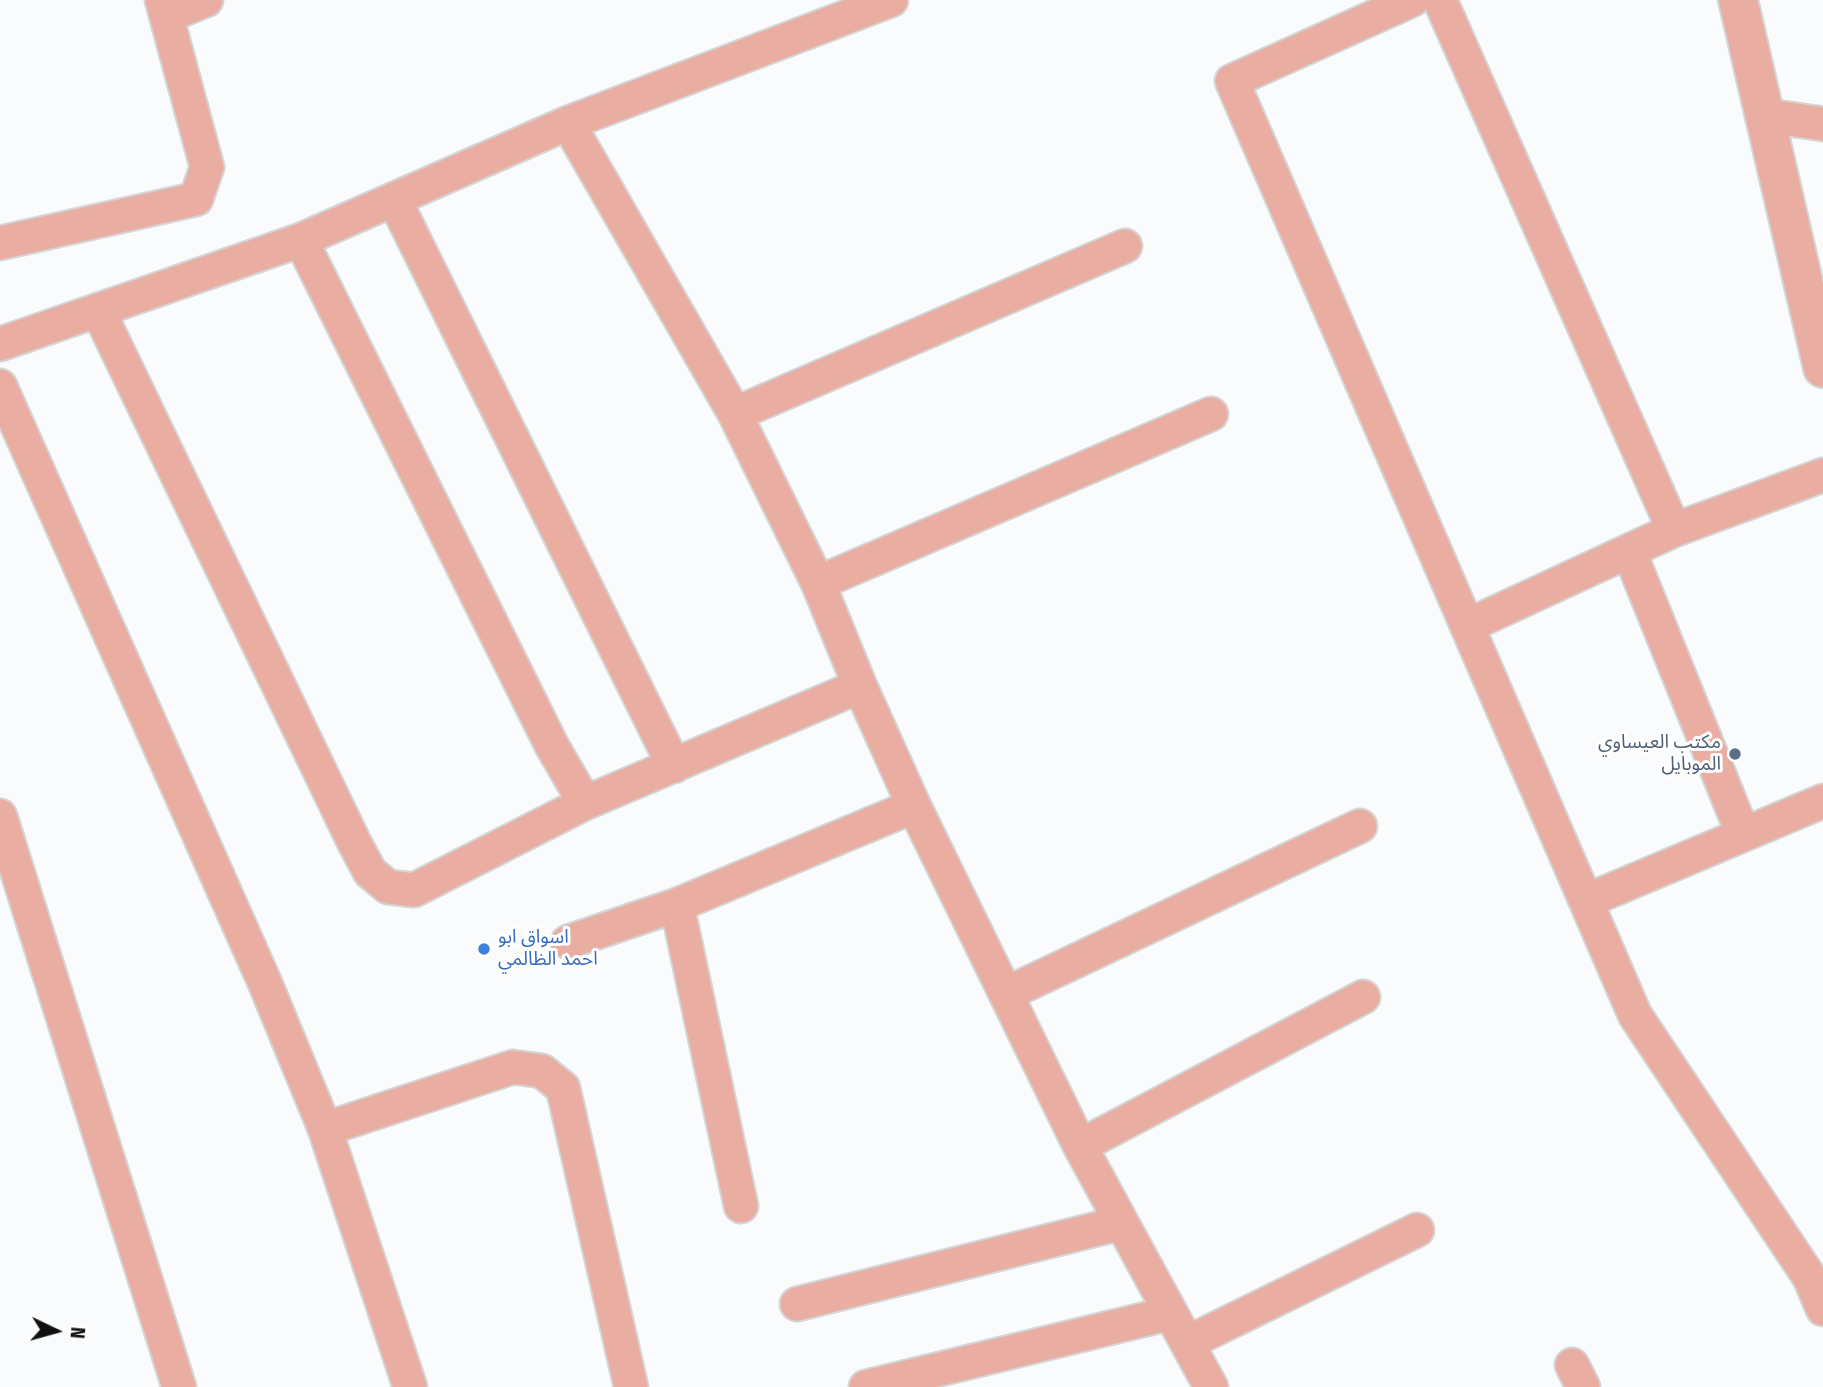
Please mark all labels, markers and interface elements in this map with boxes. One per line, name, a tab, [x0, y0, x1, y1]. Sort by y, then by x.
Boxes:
place label: مكتب العيساوي الموبايل	[1598, 732, 1721, 776]
marker: مكتب العيساوي الموبايل	[1727, 746, 1743, 762]
place label: اسواق ابو احمد الظالمي	[498, 927, 598, 971]
marker: اسواق ابو احمد الظالمي	[476, 941, 492, 957]
north arrow	[21, 1296, 91, 1366]
text: N	[65, 1326, 89, 1340]

